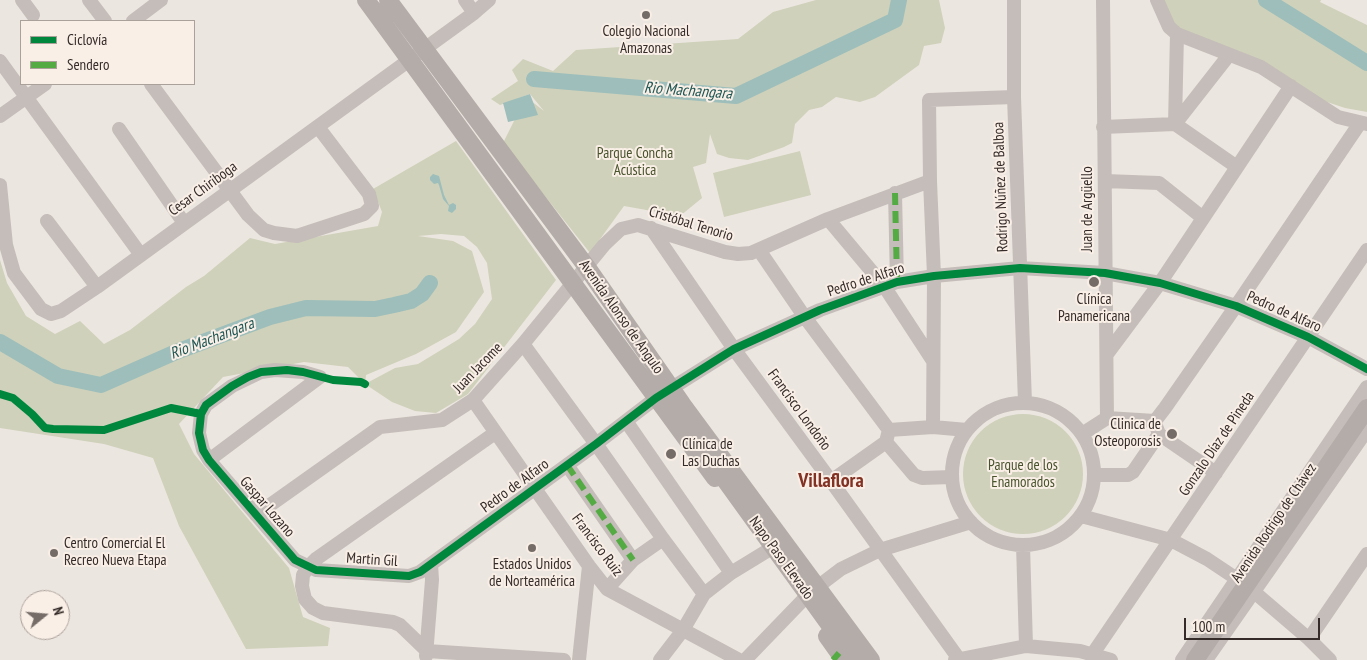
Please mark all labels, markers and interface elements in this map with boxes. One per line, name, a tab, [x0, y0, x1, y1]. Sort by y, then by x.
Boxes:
marker: Colegio Nacional Amazonas	[640, 9, 652, 21]
legend	[20, 20, 195, 85]
place label: Colegio Nacional Amazonas	[602, 23, 690, 58]
text: Ciclovía	[67, 30, 107, 49]
text: Sendero	[67, 55, 109, 74]
water label: Rio Machangara	[643, 78, 733, 104]
street label: Rodrigo Núñez de Balboa	[990, 122, 1012, 252]
park label: Parque Concha Acústica	[597, 145, 673, 180]
street label: Cesar Chiriboga	[165, 158, 241, 220]
street label: Juan de Argüello	[1079, 166, 1097, 252]
street label: Cristóbal Tenorio	[647, 203, 735, 245]
street label: Avenida Alonso de Angulo	[575, 257, 667, 377]
street label: Pedro de Alfaro	[825, 259, 907, 301]
marker: Clínica Panamericana	[1087, 275, 1101, 289]
street label: Pedro de Alfaro	[1244, 288, 1324, 336]
place label: Clínica Panamericana	[1058, 291, 1130, 326]
water label: Rio Machangara	[167, 314, 257, 364]
street label: Juan Jacome	[450, 339, 506, 397]
street label: Francisco Londoño	[764, 366, 834, 454]
street label: Gonzalo Díaz de Pineda	[1175, 388, 1259, 500]
place label: Clinica de Osteoporosis	[1094, 416, 1161, 451]
marker: Clinica de Osteoporosis	[1165, 427, 1179, 441]
place label: Clínica de Las Duchas	[682, 436, 740, 471]
marker: Clínica de Las Duchas	[664, 447, 678, 461]
street label: Pedro de Alfaro	[477, 455, 553, 517]
park label: Parque de los Enamorados	[988, 457, 1058, 492]
street label: Avenida Rodrigo de Chávez	[1227, 460, 1321, 586]
district label: Villaflora	[798, 469, 864, 493]
street label: Gaspar Lozano	[236, 473, 298, 541]
street label: Francisco Ruiz	[568, 510, 626, 580]
street label: Napo Paso Elevado	[745, 513, 817, 603]
place label: Centro Comercial El Recreo Nueva Etapa	[64, 535, 166, 570]
marker: Estados Unidos de Norteamérica	[526, 542, 538, 554]
marker: Centro Comercial El Recreo Nueva Etapa	[48, 547, 60, 559]
street label: Martin Gil	[346, 549, 398, 571]
place label: Estados Unidos de Norteamérica	[489, 556, 575, 591]
north arrow	[20, 590, 70, 640]
text: N	[49, 605, 68, 617]
scale bar	[1187, 608, 1323, 640]
text: 100 m	[1192, 617, 1225, 636]

